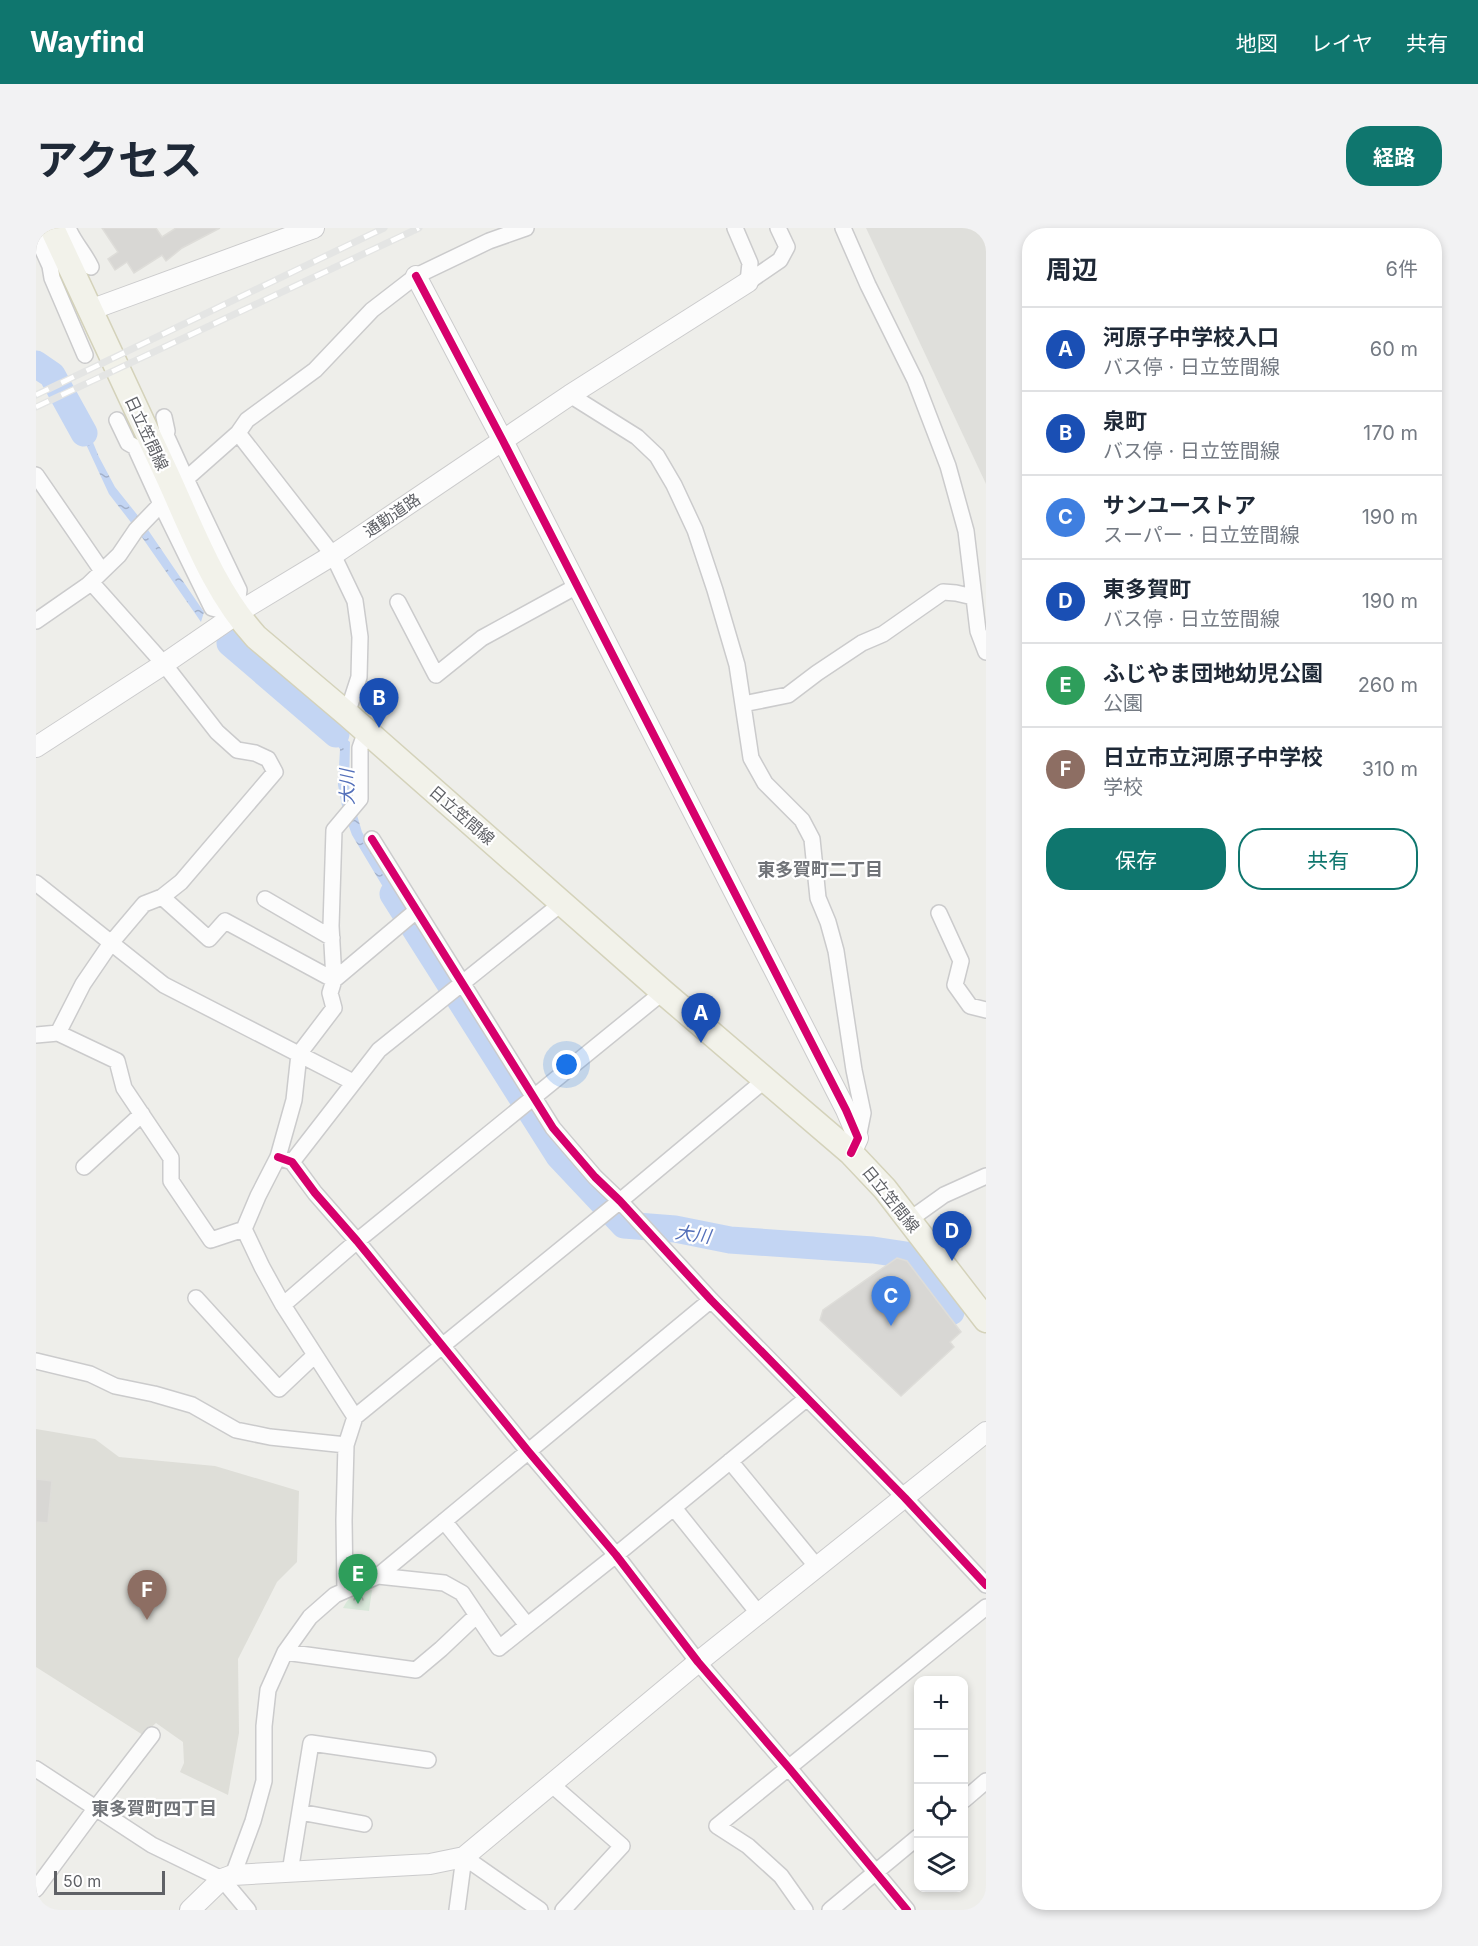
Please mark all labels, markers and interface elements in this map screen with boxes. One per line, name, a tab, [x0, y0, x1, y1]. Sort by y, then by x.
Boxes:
text: Wayfind	[30, 25, 145, 59]
text: 地図	[1236, 31, 1278, 56]
text: レイヤ	[1311, 31, 1373, 56]
text: 共有	[1406, 31, 1448, 56]
button: 経路	[1346, 126, 1442, 186]
text: アクセス	[36, 134, 202, 185]
text: 周辺	[1046, 254, 1098, 285]
text: 6件	[1386, 257, 1418, 281]
text: 河原子中学校入口	[1103, 324, 1279, 350]
text: A	[1058, 337, 1073, 361]
text: 60 m	[1370, 337, 1418, 361]
text: バス停 · 日立笠間線	[1103, 355, 1280, 379]
street label: 日立笠間線	[121, 393, 173, 473]
text: 泉町	[1103, 408, 1147, 434]
text: B	[1059, 421, 1072, 445]
text: 170 m	[1363, 421, 1418, 445]
text: バス停 · 日立笠間線	[1103, 439, 1280, 463]
street label: 通勤道路	[360, 489, 424, 541]
text: サンユーストア	[1103, 492, 1256, 518]
text: C	[1058, 505, 1073, 529]
text: 190 m	[1362, 505, 1418, 529]
text: スーパー · 日立笠間線	[1103, 523, 1300, 547]
text: 東多賀町	[1103, 576, 1191, 602]
text: D	[1058, 589, 1073, 613]
text: 190 m	[1362, 589, 1418, 613]
text: バス停 · 日立笠間線	[1103, 607, 1280, 631]
text: ふじやま団地幼児公園	[1103, 660, 1323, 686]
text: E	[1059, 673, 1072, 697]
text: 260 m	[1358, 673, 1418, 697]
pin: B	[360, 678, 398, 728]
text: 公園	[1103, 691, 1143, 715]
text: 日立市立河原子中学校	[1103, 744, 1323, 770]
text: F	[1060, 757, 1071, 781]
text: 310 m	[1362, 757, 1418, 781]
water label: 大川	[336, 767, 358, 805]
text: 学校	[1103, 775, 1143, 799]
street label: 日立笠間線	[425, 781, 499, 849]
button: 保存	[1046, 828, 1226, 890]
button: 共有	[1238, 828, 1418, 890]
district label: 東多賀町二丁目	[757, 859, 883, 880]
pin: A	[682, 994, 720, 1043]
your location	[552, 1050, 581, 1079]
street label: 日立笠間線	[858, 1162, 924, 1236]
pin: D	[932, 1212, 972, 1261]
water label: 大川	[674, 1221, 714, 1247]
pin: C	[872, 1276, 910, 1326]
pin: E	[338, 1554, 378, 1604]
pin: F	[128, 1570, 166, 1620]
map controls	[914, 1676, 968, 1892]
button: +	[914, 1676, 968, 1730]
button: −	[914, 1730, 968, 1784]
button: locate	[914, 1784, 968, 1838]
district label: 東多賀町四丁目	[91, 1798, 217, 1819]
button: layers	[914, 1838, 968, 1892]
scale bar	[54, 1868, 165, 1896]
text: 50 m	[63, 1871, 101, 1891]

